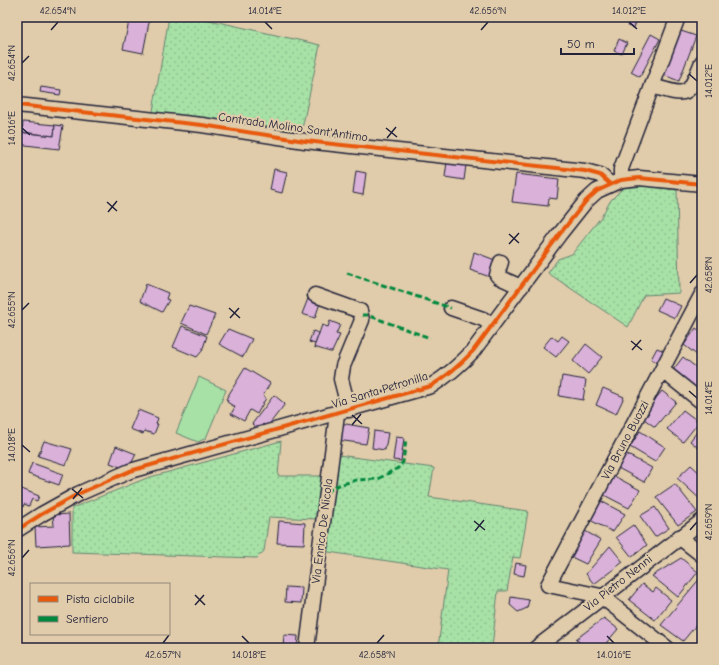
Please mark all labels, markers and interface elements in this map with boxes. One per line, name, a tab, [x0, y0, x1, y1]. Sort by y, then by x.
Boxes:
text: 42.654°N	[40, 5, 76, 17]
text: 14.014°E	[248, 5, 282, 17]
text: 42.656°N	[470, 5, 506, 17]
text: 14.012°E	[612, 5, 646, 17]
scale bar	[561, 30, 634, 56]
text: 50 m	[567, 37, 595, 51]
text: 42.654°N	[6, 45, 18, 81]
text: 14.012°E	[703, 64, 715, 98]
street label: Contrada Molino Sant'Antimo	[217, 110, 369, 144]
text: 14.016°E	[6, 111, 18, 145]
text: 42.658°N	[703, 257, 715, 293]
text: 42.655°N	[6, 292, 18, 328]
street label: Via Santa Petronilla	[330, 369, 430, 411]
text: 14.014°E	[703, 381, 715, 415]
street label: Via Bruno Buozzi	[598, 398, 652, 482]
text: 14.018°E	[6, 428, 18, 462]
street label: Via Enrico De Nicola	[309, 478, 335, 584]
text: 42.659°N	[703, 504, 715, 540]
text: 42.656°N	[6, 540, 18, 576]
street label: Via Pietro Nenni	[581, 552, 655, 614]
legend	[30, 583, 170, 635]
text: Pista ciclabile	[66, 592, 135, 606]
text: Sentiero	[66, 612, 108, 626]
text: 42.657°N	[145, 649, 181, 661]
text: 14.018°E	[232, 649, 266, 661]
text: 42.658°N	[359, 649, 395, 661]
text: 14.016°E	[597, 649, 631, 661]

